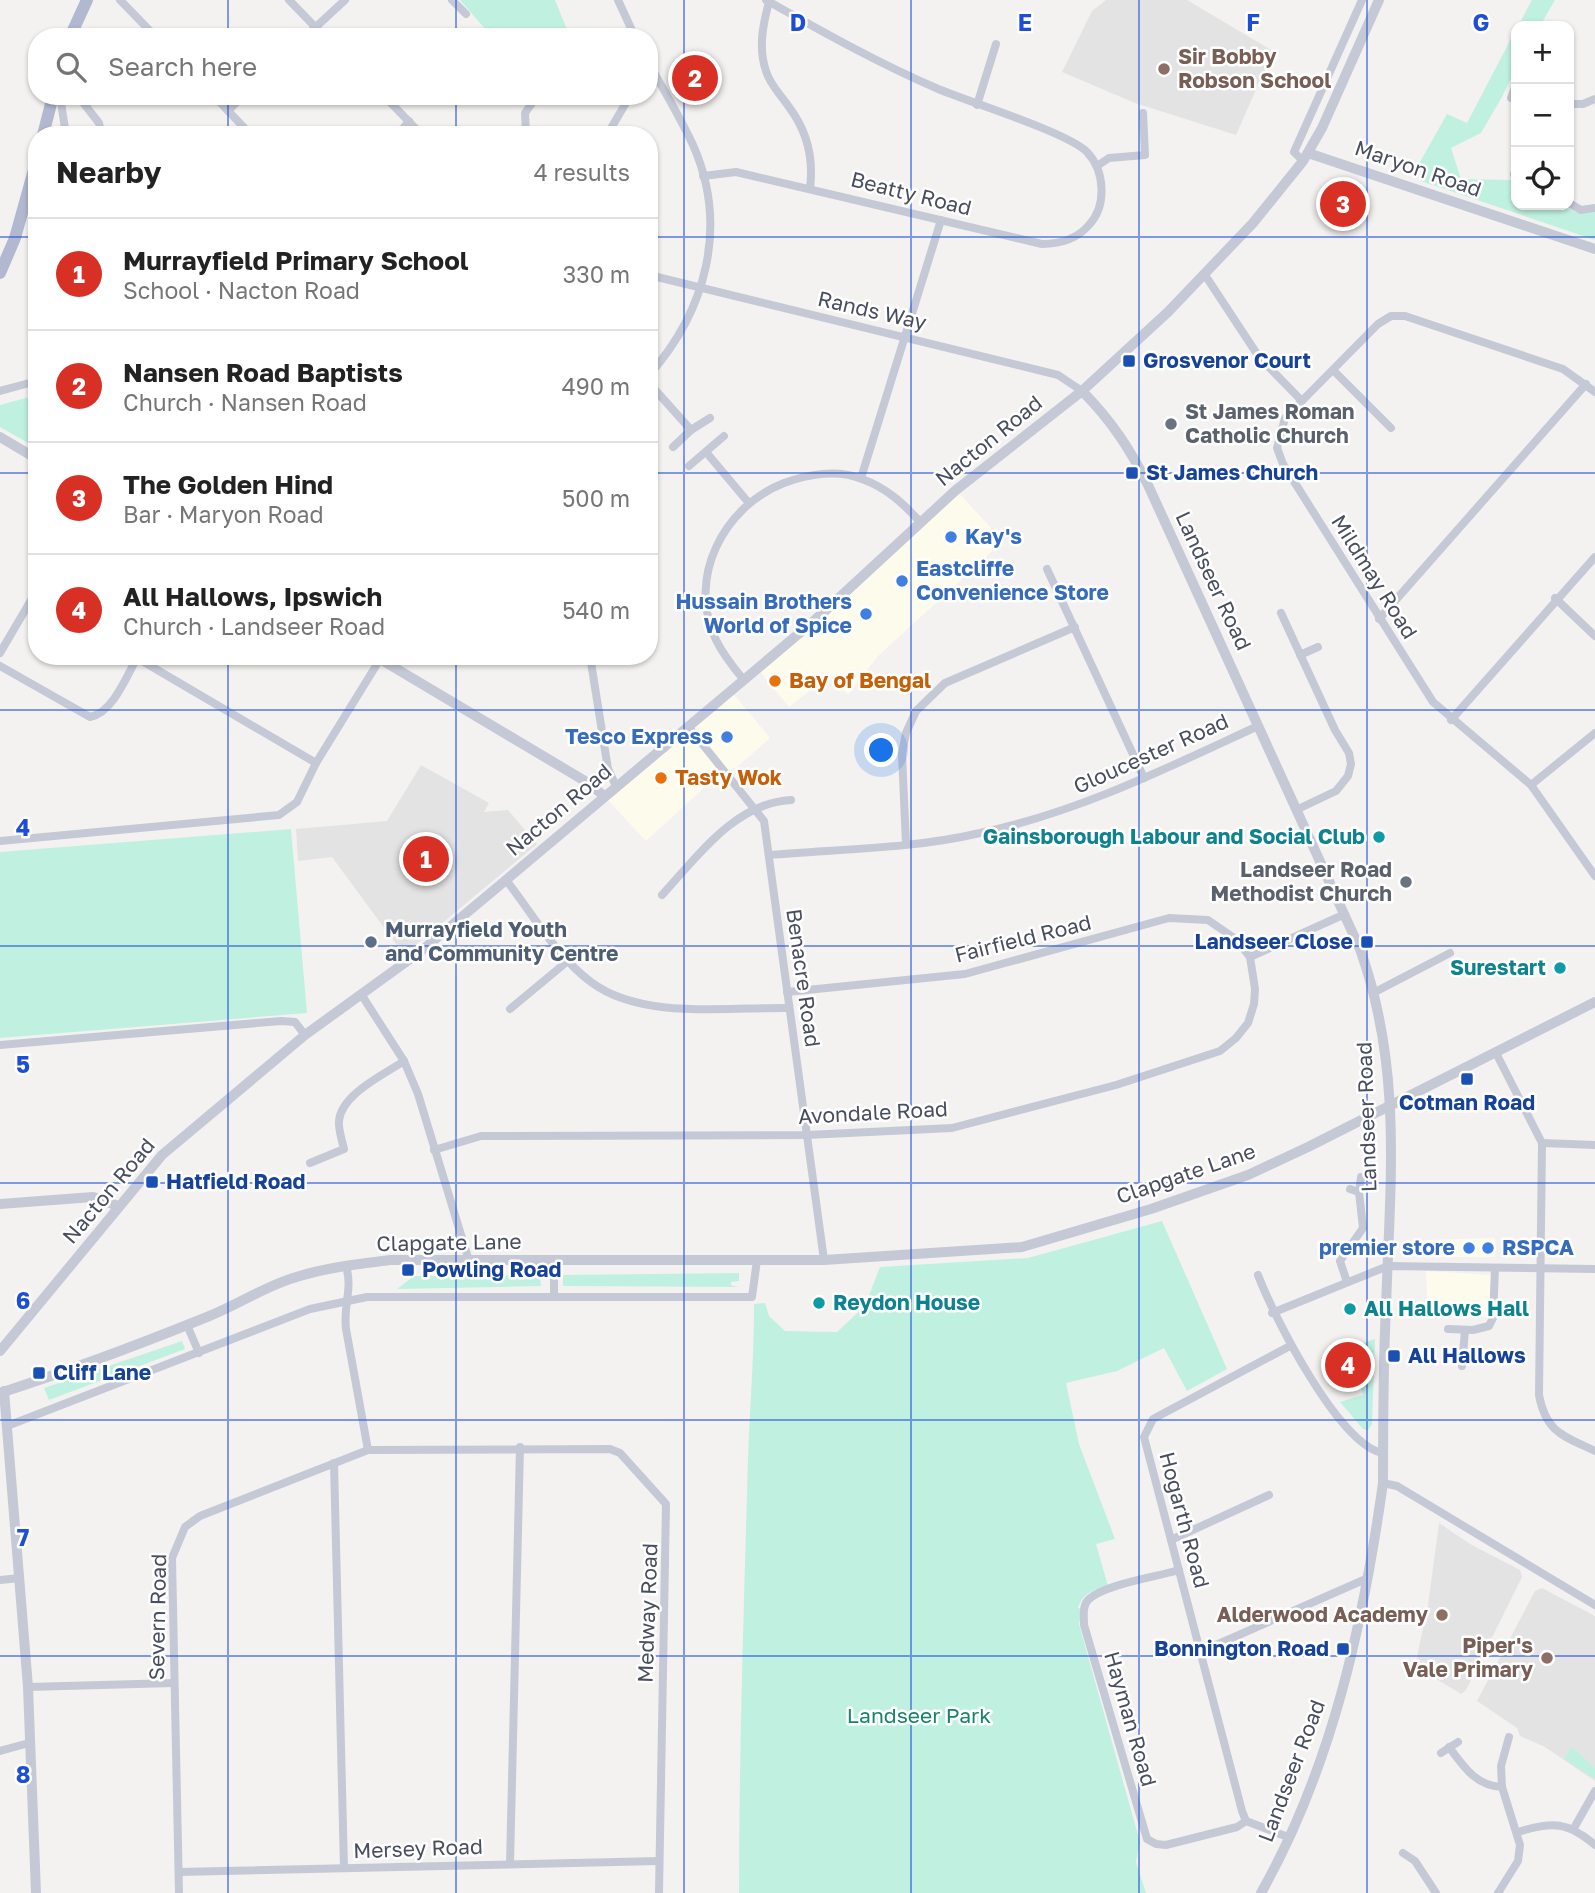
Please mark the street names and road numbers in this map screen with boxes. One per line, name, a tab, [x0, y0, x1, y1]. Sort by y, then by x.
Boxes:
street label: Maryon Road	[1352, 134, 1485, 202]
street label: Beatty Road	[848, 165, 974, 221]
street label: Rands Way	[815, 285, 929, 335]
street label: Nacton Road	[930, 389, 1047, 491]
street label: Landseer Road	[1170, 507, 1257, 654]
street label: Mildmay Road	[1326, 510, 1423, 643]
street label: Gloucester Road	[1069, 707, 1232, 799]
street label: Nacton Road	[500, 758, 616, 861]
street label: Benacre Road	[781, 907, 827, 1049]
street label: Fairfield Road	[952, 909, 1094, 968]
street label: Landseer Road	[1350, 1041, 1382, 1193]
street label: Avondale Road	[797, 1095, 948, 1129]
street label: Nacton Road	[57, 1132, 160, 1248]
street label: Clapgate Lane	[1113, 1137, 1259, 1209]
street label: Clapgate Lane	[376, 1228, 522, 1256]
street label: Hogarth Road	[1154, 1449, 1216, 1591]
street label: Medway Road	[632, 1543, 662, 1683]
street label: Severn Road	[143, 1553, 171, 1680]
street label: Hayman Road	[1099, 1648, 1163, 1789]
street label: Landseer Road	[1252, 1696, 1330, 1845]
street label: Mersey Road	[353, 1833, 483, 1863]

